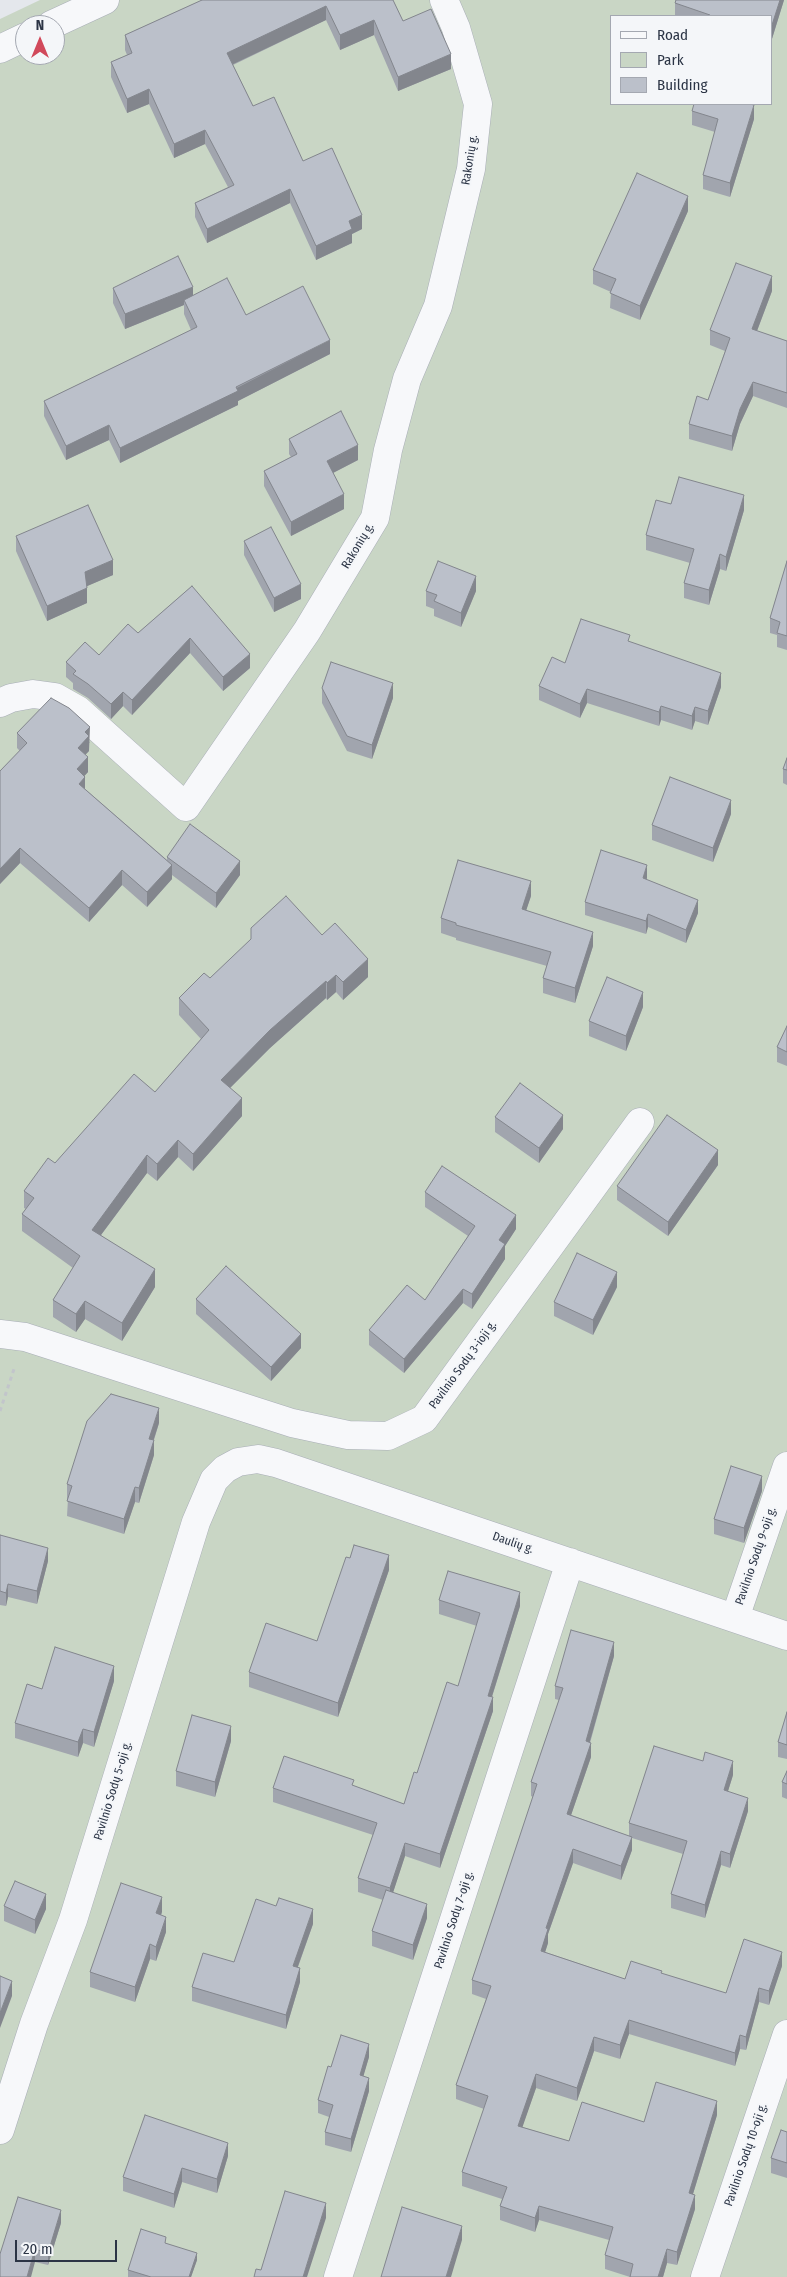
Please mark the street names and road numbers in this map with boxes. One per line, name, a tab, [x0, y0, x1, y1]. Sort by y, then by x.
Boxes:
street label: Rakonių g.	[459, 134, 481, 186]
street label: Rakonių g.	[339, 521, 377, 571]
street label: Pavilnio Sodų 3-ioji g.	[426, 1318, 500, 1412]
street label: Pavilnio Sodų 9-oji g.	[732, 1505, 780, 1607]
street label: Daulių g.	[491, 1529, 535, 1557]
street label: Pavilnio Sodų 5-oji g.	[91, 1740, 135, 1842]
street label: Pavilnio Sodų 7-oji g.	[431, 1869, 477, 1971]
street label: Pavilnio Sodų 10-oji g.	[722, 2102, 770, 2208]

